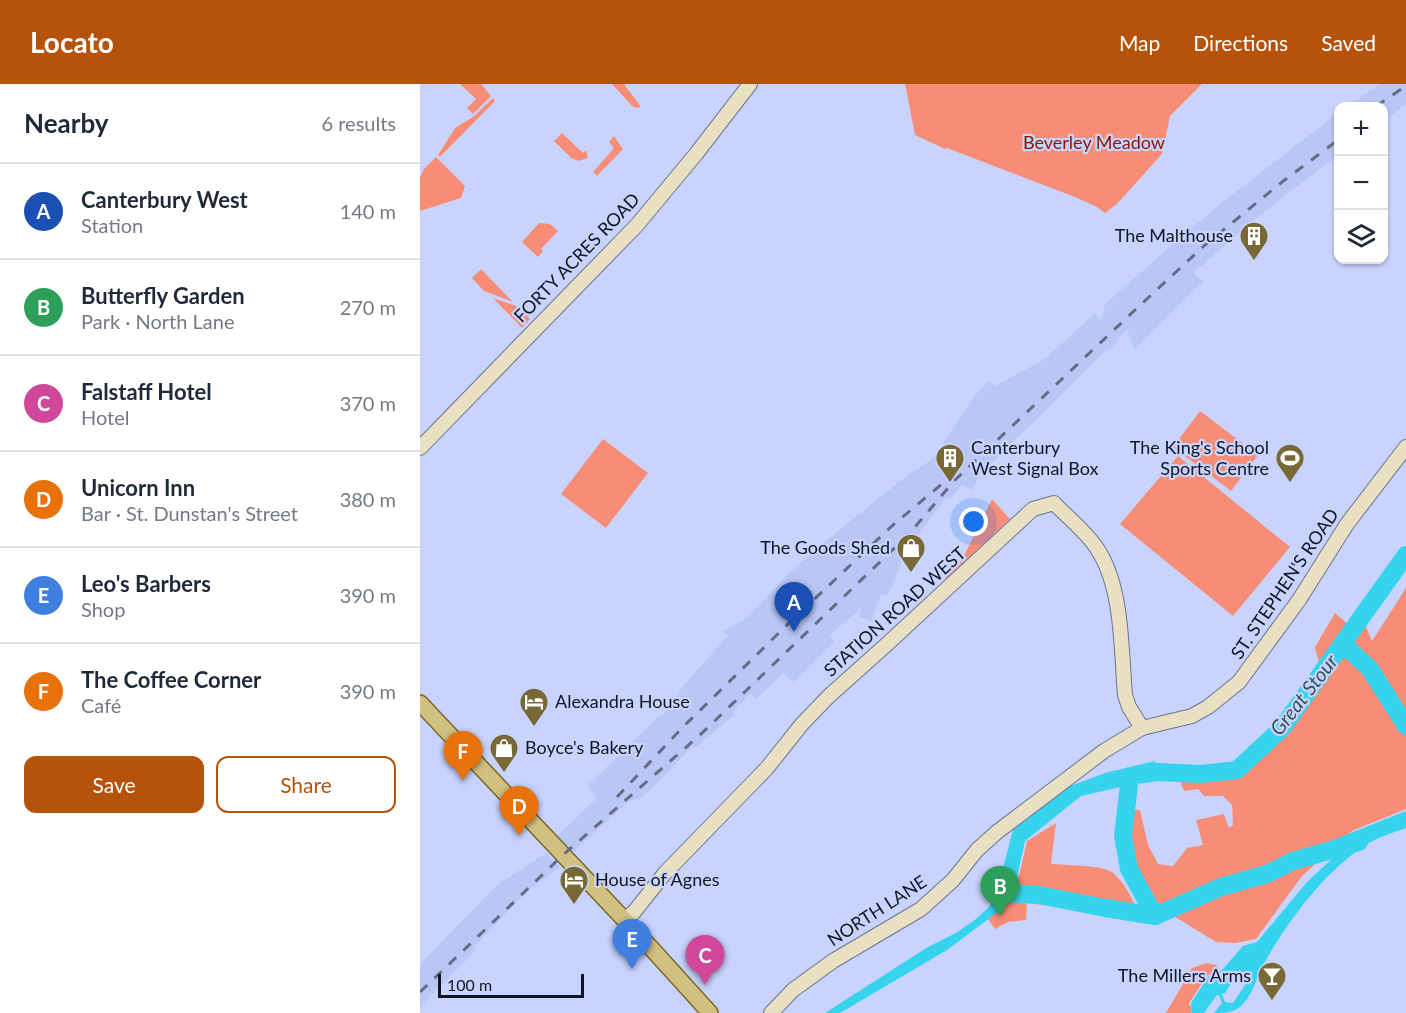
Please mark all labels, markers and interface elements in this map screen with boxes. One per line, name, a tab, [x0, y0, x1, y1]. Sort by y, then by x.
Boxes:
text: Locato	[30, 25, 114, 59]
text: Map	[1119, 30, 1160, 55]
text: Directions	[1193, 30, 1288, 55]
text: Saved	[1321, 30, 1376, 55]
map controls	[1334, 102, 1388, 264]
button: +	[1334, 102, 1388, 156]
text: Nearby	[24, 107, 109, 139]
text: 6 results	[321, 111, 396, 135]
park label: Beverley Meadow	[1023, 131, 1165, 153]
button: −	[1334, 156, 1388, 210]
text: Canterbury West	[81, 186, 248, 213]
street label: FORTY ACRES ROAD	[509, 188, 644, 327]
text: A	[37, 199, 50, 223]
text: 140 m	[340, 199, 396, 223]
button: layers	[1334, 210, 1388, 264]
text: Station	[81, 213, 143, 237]
building icon: The Malthouse	[1238, 220, 1270, 262]
place label: The Malthouse	[1115, 224, 1233, 246]
text: Butterfly Garden	[81, 282, 245, 309]
text: B	[37, 295, 50, 319]
text: 270 m	[340, 295, 396, 319]
text: Park · North Lane	[81, 309, 234, 333]
text: Falstaff Hotel	[81, 378, 212, 405]
text: C	[37, 391, 50, 415]
text: 370 m	[340, 391, 396, 415]
text: Hotel	[81, 405, 130, 429]
place label: Canterbury West Signal Box	[971, 436, 1098, 479]
place label: The King's School Sports Centre	[1130, 436, 1269, 479]
building icon: Canterbury West Signal Box	[934, 442, 966, 484]
sports icon: The King's School Sports Centre	[1274, 442, 1306, 484]
text: Unicorn Inn	[81, 474, 195, 501]
text: D	[36, 487, 51, 511]
text: 380 m	[340, 487, 396, 511]
text: Bar · St. Dunstan's Street	[81, 501, 298, 525]
street label: ST. STEPHEN'S ROAD	[1226, 504, 1343, 663]
your location	[959, 507, 988, 536]
shop icon: The Goods Shed	[895, 532, 927, 574]
place label: The Goods Shed	[760, 536, 890, 558]
street label: STATION ROAD WEST	[819, 541, 970, 681]
text: Leo's Barbers	[81, 570, 211, 597]
pin: A	[774, 582, 814, 632]
text: E	[38, 583, 49, 607]
text: 390 m	[340, 583, 396, 607]
text: Shop	[81, 597, 125, 621]
water label: Great Stour	[1264, 648, 1343, 740]
text: The Coffee Corner	[81, 666, 261, 693]
text: F	[38, 679, 49, 703]
text: 390 m	[340, 679, 396, 703]
hotel icon: Alexandra House	[518, 686, 550, 728]
place label: Alexandra House	[555, 690, 690, 712]
text: Café	[81, 693, 121, 717]
pin: F	[444, 732, 483, 781]
shop icon: Boyce's Bakery	[488, 732, 520, 774]
place label: Boyce's Bakery	[525, 736, 644, 758]
button: Save	[24, 756, 204, 813]
button: Share	[216, 756, 396, 813]
pin: D	[500, 786, 538, 836]
hotel icon: House of Agnes	[558, 864, 590, 906]
pin: B	[980, 866, 1020, 916]
place label: House of Agnes	[595, 868, 720, 890]
street label: NORTH LANE	[823, 870, 930, 950]
pin: E	[612, 920, 652, 969]
pin: C	[686, 936, 724, 985]
bar icon: The Millers Arms	[1256, 960, 1288, 1002]
place label: The Millers Arms	[1118, 964, 1251, 986]
scale bar	[438, 971, 584, 998]
text: 100 m	[447, 975, 492, 994]

